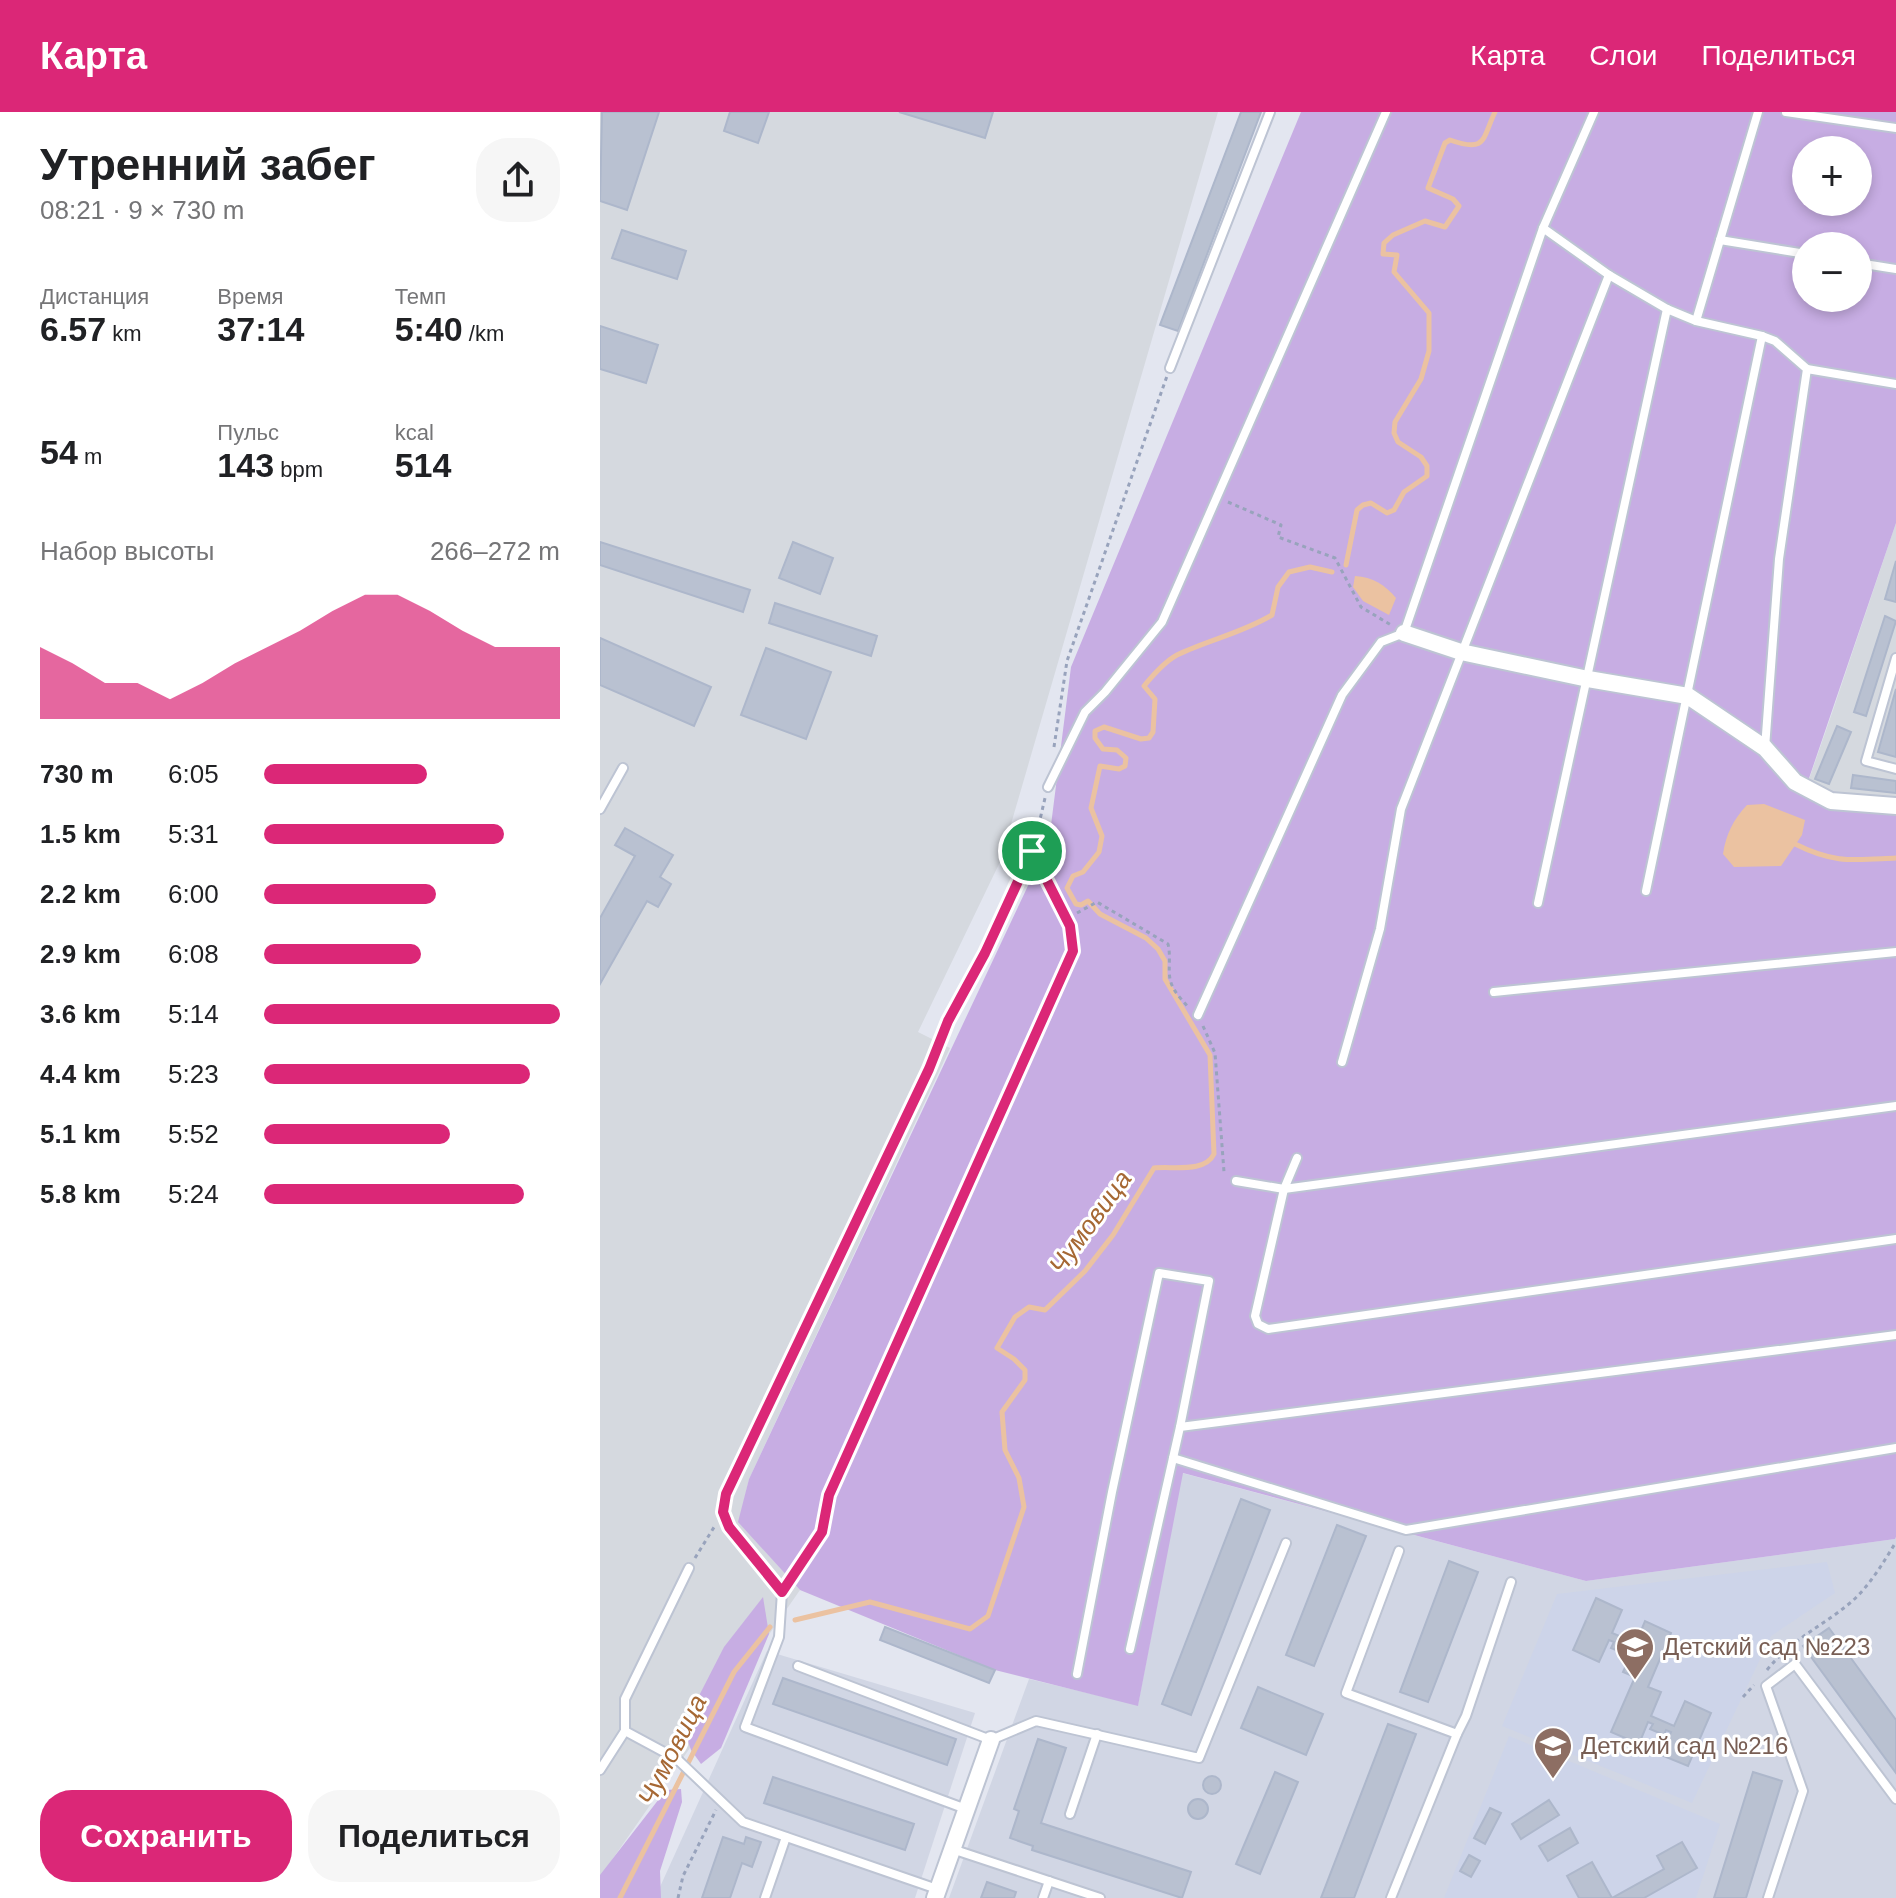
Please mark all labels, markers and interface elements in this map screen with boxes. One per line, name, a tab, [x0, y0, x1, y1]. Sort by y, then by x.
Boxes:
text: Карта	[40, 35, 147, 77]
text: Карта	[1470, 40, 1545, 71]
text: Слои	[1589, 40, 1657, 71]
text: Поделиться	[1701, 40, 1856, 71]
map controls	[1792, 136, 1872, 312]
button: +	[1792, 136, 1872, 216]
button: share	[476, 138, 560, 222]
text: Утренний забег	[40, 140, 375, 189]
text: 08:21 · 9 × 730 m	[40, 195, 245, 225]
button: −	[1792, 232, 1872, 312]
text: Дистанция	[40, 284, 149, 309]
text: Время	[217, 284, 284, 309]
text: Темп	[395, 284, 446, 309]
text: 6.57	[40, 310, 106, 348]
text: 37:14	[217, 310, 304, 348]
text: 5:40	[395, 310, 463, 348]
text: km	[106, 321, 142, 346]
text: /km	[463, 321, 504, 346]
text: Пульс	[217, 420, 279, 445]
text: kcal	[395, 420, 434, 445]
text: 54	[40, 433, 78, 471]
text: m	[78, 444, 102, 469]
text: 143	[217, 446, 274, 484]
text: 514	[395, 446, 451, 484]
text: bpm	[274, 457, 323, 482]
text: Набор высоты	[40, 536, 215, 566]
text: 266–272 m	[430, 536, 560, 566]
text: 730 m	[40, 759, 114, 789]
text: 6:05	[168, 759, 219, 789]
pin	[998, 817, 1066, 885]
text: 1.5 km	[40, 819, 121, 849]
text: 5:31	[168, 819, 219, 849]
icon: arrive	[1010, 829, 1054, 873]
text: 2.2 km	[40, 879, 121, 909]
text: 6:00	[168, 879, 219, 909]
text: 2.9 km	[40, 939, 121, 969]
text: 6:08	[168, 939, 219, 969]
text: 3.6 km	[40, 999, 121, 1029]
text: 5:14	[168, 999, 219, 1029]
text: 4.4 km	[40, 1059, 121, 1089]
text: 5:23	[168, 1059, 219, 1089]
text: 5.1 km	[40, 1119, 121, 1149]
text: 5:52	[168, 1119, 219, 1149]
water label: Чумовица	[1042, 1164, 1138, 1280]
text: 5.8 km	[40, 1179, 121, 1209]
text: 5:24	[168, 1179, 219, 1209]
school or university icon: Детский сад №223	[1614, 1626, 1656, 1681]
place label: Детский сад №223	[1663, 1633, 1870, 1660]
water label: Чумовица	[631, 1690, 713, 1810]
school or university icon: Детский сад №216	[1532, 1725, 1574, 1780]
place label: Детский сад №216	[1581, 1732, 1788, 1759]
button: Сохранить	[40, 1790, 292, 1882]
button: Поделиться	[308, 1790, 560, 1882]

